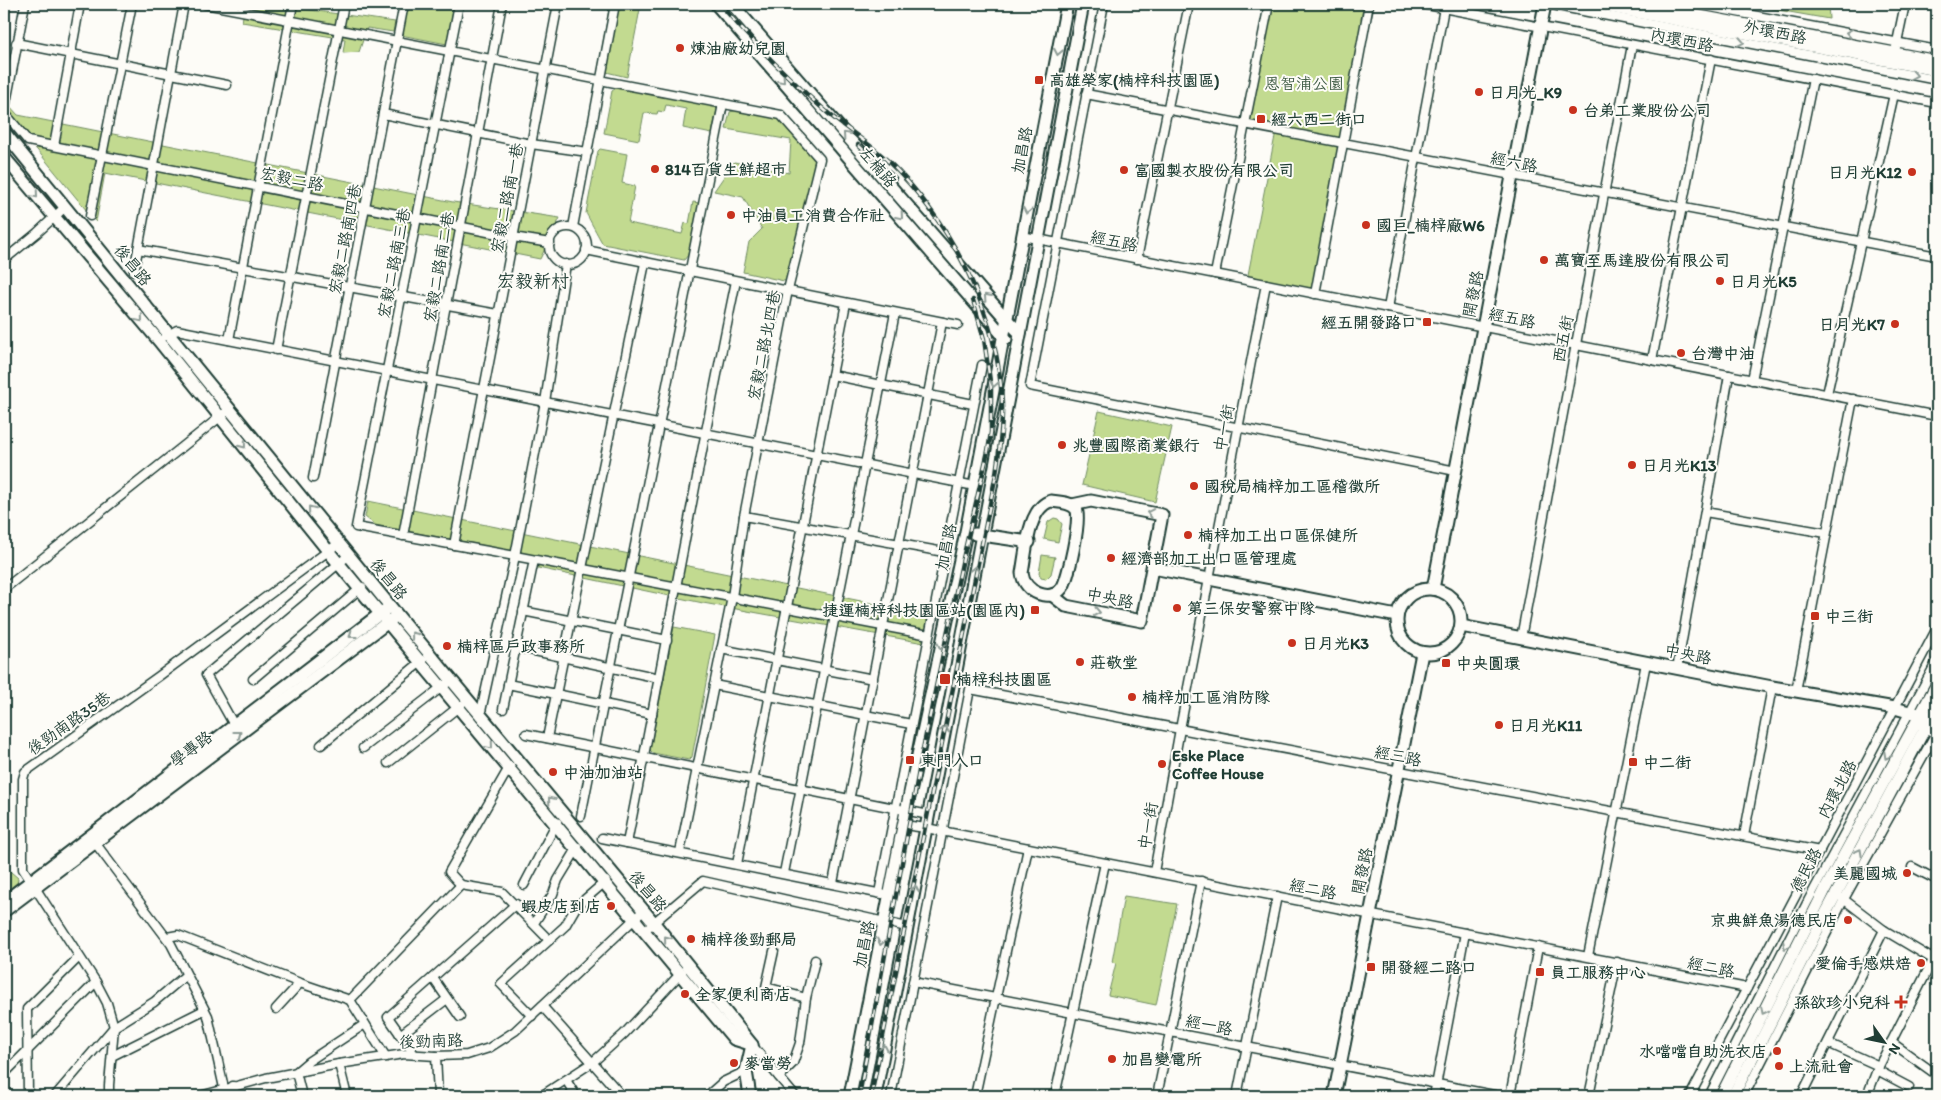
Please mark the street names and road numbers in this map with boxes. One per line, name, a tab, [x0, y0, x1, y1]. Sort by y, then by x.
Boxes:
street label: 外環西路	[1742, 17, 1808, 47]
street label: 內環西路	[1649, 25, 1715, 55]
street label: 加昌路	[1008, 125, 1036, 175]
street label: 宏毅二路南一巷	[487, 141, 527, 255]
street label: 左楠路	[855, 143, 901, 191]
street label: 經六路	[1489, 148, 1539, 176]
street label: 宏毅二路	[259, 164, 325, 194]
street label: 宏毅二路南四巷	[325, 182, 365, 296]
street label: 宏毅二路南三巷	[374, 206, 414, 320]
street label: 宏毅二路南二巷	[420, 210, 458, 324]
street label: 經五路	[1089, 227, 1139, 255]
street label: 後昌路	[111, 240, 155, 290]
street label: 開發路	[1459, 269, 1487, 319]
street label: 宏毅二路北四巷	[744, 288, 784, 402]
street label: 經五路	[1487, 304, 1537, 332]
street label: 西五街	[1549, 314, 1577, 364]
street label: 中一街	[1210, 403, 1238, 453]
street label: 加昌路	[932, 522, 960, 572]
street label: 後昌路	[367, 554, 411, 604]
street label: 中央路	[1085, 584, 1135, 612]
street label: 中央路	[1663, 640, 1713, 668]
street label: 後勁南路35巷	[24, 687, 114, 759]
street label: 學專路	[166, 727, 216, 771]
street label: 經三路	[1373, 742, 1423, 770]
street label: 內環北路	[1814, 756, 1860, 822]
street label: 中一街	[1134, 801, 1162, 851]
street label: 德民路	[1786, 844, 1826, 896]
street label: 開發路	[1348, 846, 1376, 896]
street label: 後昌路	[625, 867, 671, 915]
street label: 經二路	[1288, 875, 1338, 903]
street label: 加昌路	[850, 919, 878, 969]
street label: 經二路	[1686, 953, 1736, 981]
street label: 經一路	[1184, 1011, 1234, 1039]
street label: 後勁南路	[399, 1030, 463, 1052]

